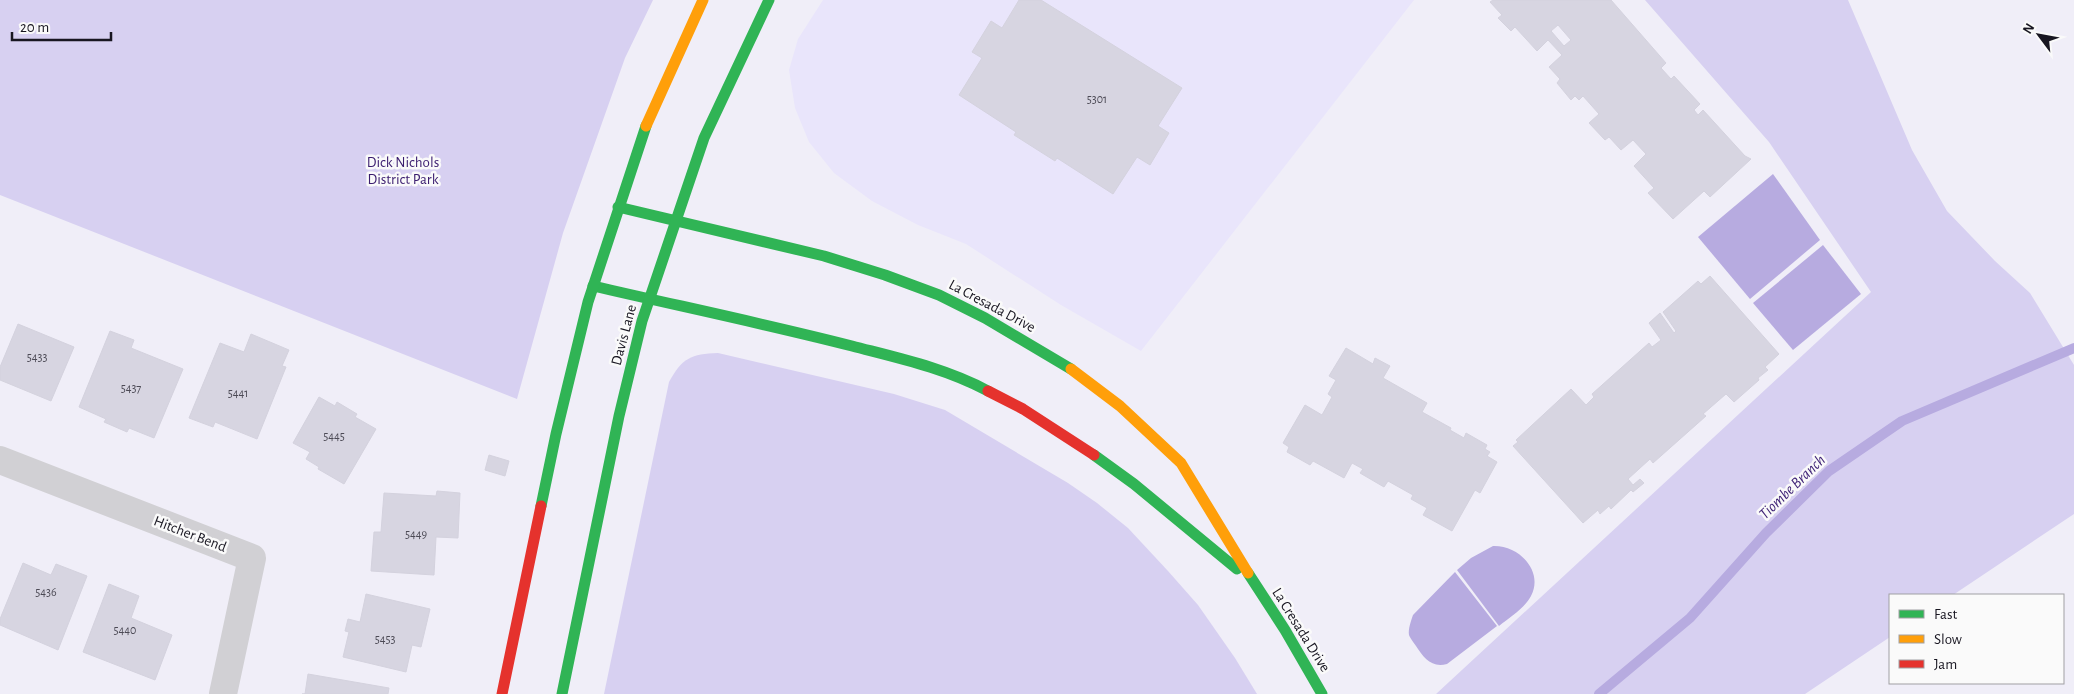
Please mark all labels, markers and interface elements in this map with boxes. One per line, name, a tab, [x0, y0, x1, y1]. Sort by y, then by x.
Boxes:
scale bar	[12, 10, 111, 42]
north arrow	[2014, 10, 2064, 60]
text: 20 m	[20, 20, 49, 35]
text: N	[2020, 21, 2037, 36]
house number: 5301	[1087, 93, 1107, 105]
park label: Dick Nichols District Park	[367, 155, 439, 187]
street label: La Cresada Drive	[946, 277, 1038, 335]
street label: Davis Lane	[609, 303, 639, 367]
house number: 5433	[27, 351, 47, 363]
house number: 5437	[121, 382, 141, 394]
house number: 5441	[228, 387, 248, 399]
house number: 5445	[323, 430, 345, 442]
water label: Tiombe Branch	[1756, 452, 1828, 522]
street label: Hitcher Bend	[152, 513, 229, 555]
house number: 5449	[405, 528, 427, 540]
street label: La Cresada Drive	[1269, 585, 1333, 675]
house number: 5436	[35, 586, 57, 598]
legend	[1889, 594, 2064, 684]
text: Fast	[1934, 607, 1958, 622]
house number: 5440	[114, 624, 136, 636]
text: Slow	[1934, 632, 1962, 647]
house number: 5453	[375, 633, 395, 645]
text: Jam	[1934, 657, 1957, 672]

